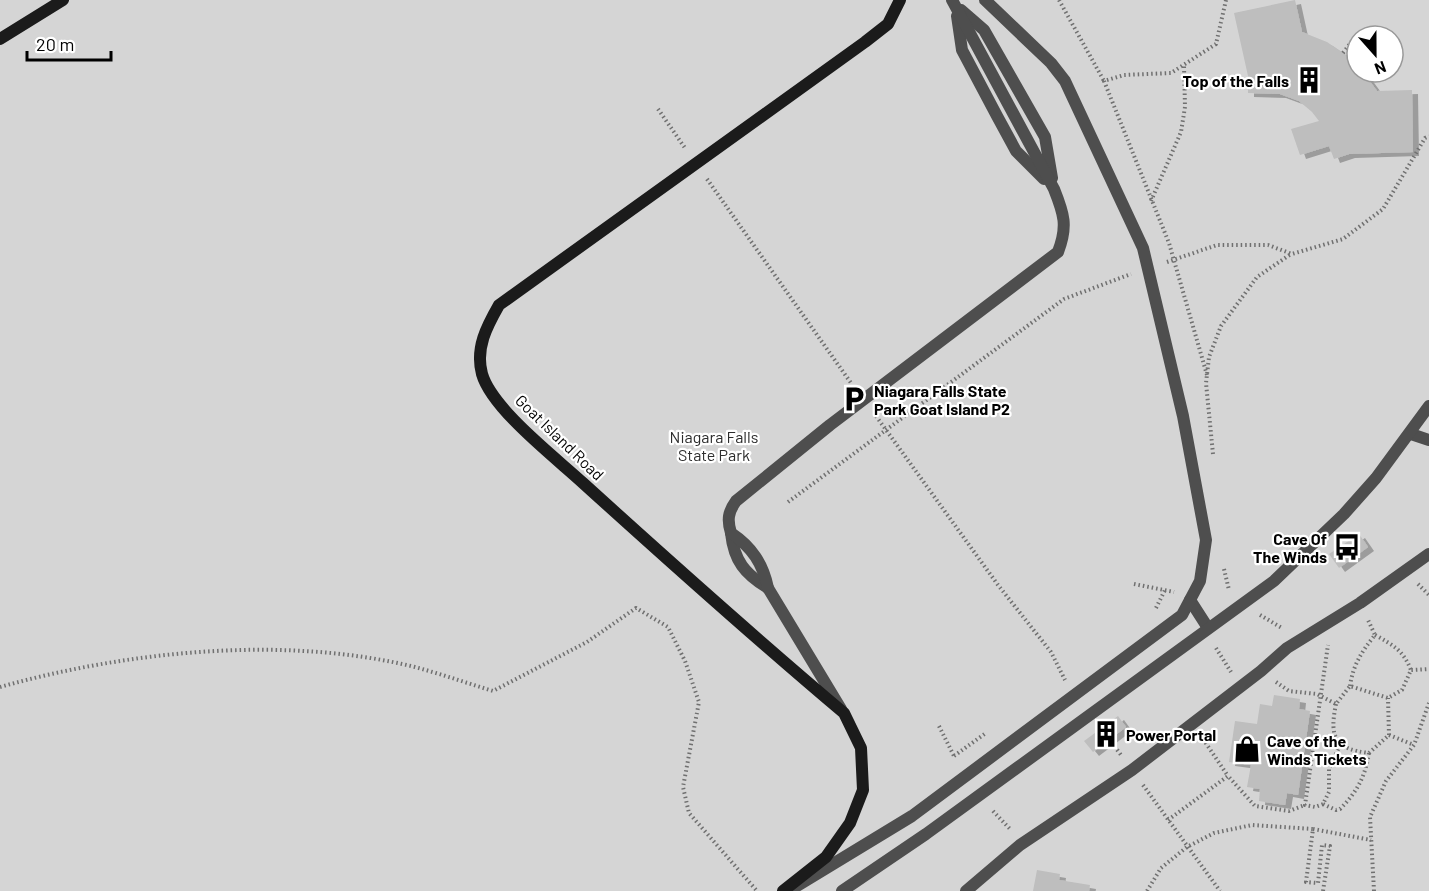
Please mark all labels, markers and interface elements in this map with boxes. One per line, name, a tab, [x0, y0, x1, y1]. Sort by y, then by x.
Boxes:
scale bar	[27, 24, 111, 62]
north arrow	[1345, 24, 1405, 84]
text: 20 m	[36, 33, 74, 55]
text: N	[1372, 58, 1389, 79]
building icon: Top of the Falls	[1294, 65, 1324, 95]
place label: Top of the Falls	[1183, 71, 1289, 90]
place label: Niagara Falls State Park Goat Island P2	[874, 381, 1010, 418]
parking icon: Niagara Falls State Park Goat Island P2	[839, 384, 869, 414]
street label: Goat Island Road	[512, 390, 608, 484]
park label: Niagara Falls State Park	[670, 427, 758, 464]
place label: Cave Of The Winds	[1253, 529, 1327, 566]
bus stop icon: Cave Of The Winds	[1332, 532, 1362, 562]
building icon: Power Portal	[1091, 719, 1121, 749]
place label: Power Portal	[1126, 725, 1216, 744]
place label: Cave of the Winds Tickets	[1267, 731, 1367, 768]
shop icon: Cave of the Winds Tickets	[1232, 734, 1262, 764]

